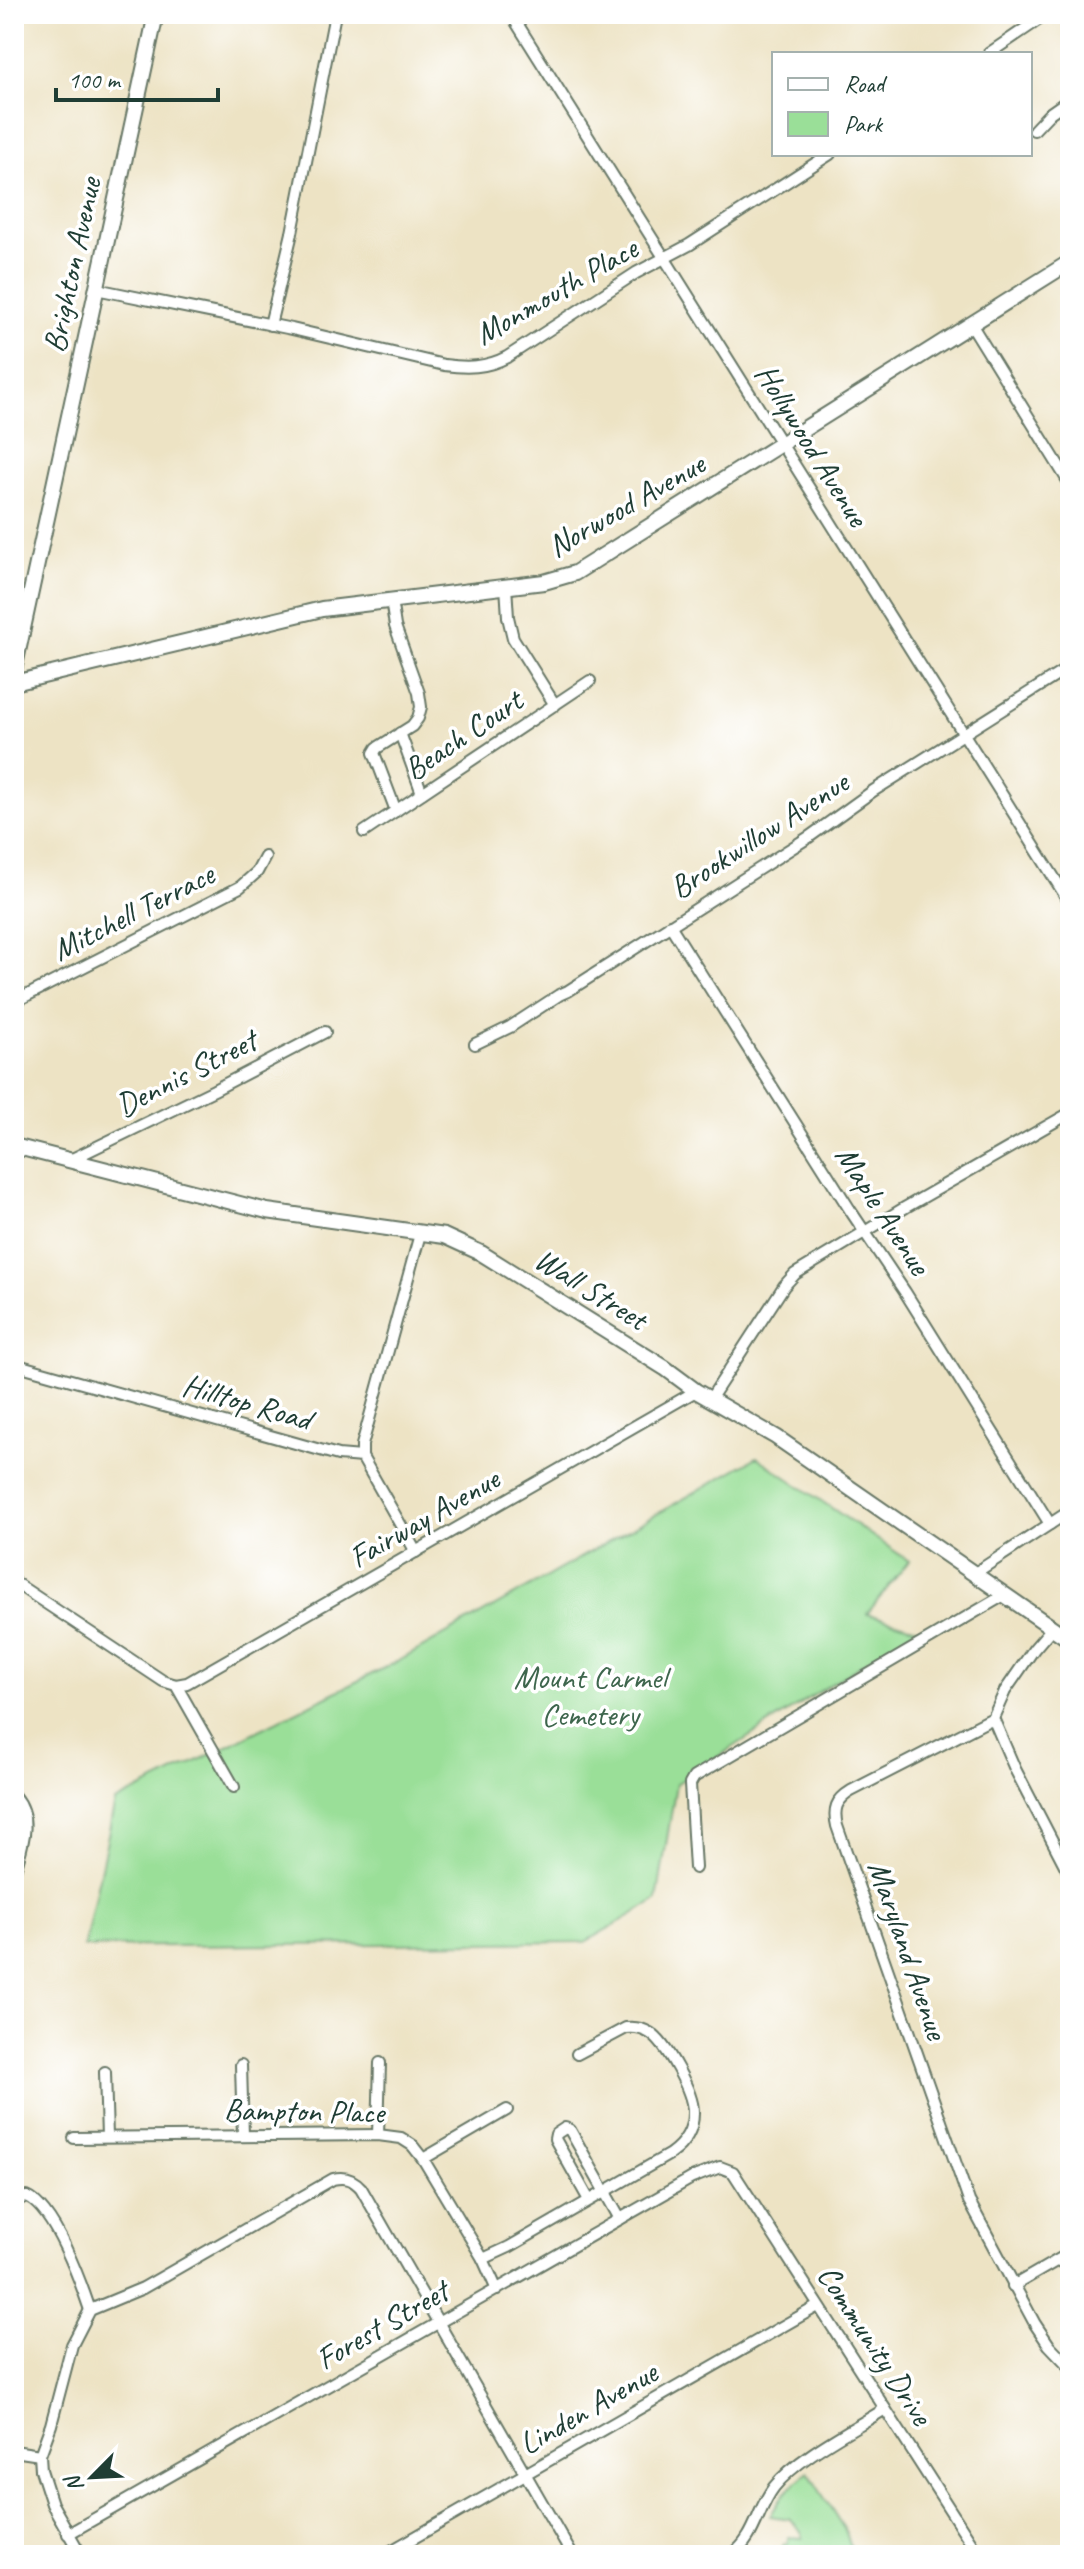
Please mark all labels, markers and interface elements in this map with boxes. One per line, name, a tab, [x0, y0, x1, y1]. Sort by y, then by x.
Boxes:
scale bar	[56, 52, 218, 102]
legend	[772, 52, 1032, 156]
text: 100 m	[68, 65, 122, 95]
text: Road	[844, 69, 888, 99]
text: Park	[844, 109, 884, 139]
street label: Brighton Avenue	[33, 171, 111, 356]
street label: Monmouth Place	[467, 227, 647, 354]
street label: Hollywood Avenue	[746, 356, 880, 536]
street label: Norwood Avenue	[540, 442, 714, 566]
street label: Beach Court	[396, 679, 533, 790]
street label: Brookwillow Avenue	[662, 761, 858, 908]
street label: Mitchell Terrace	[45, 853, 223, 970]
street label: Dennis Street	[109, 1018, 267, 1126]
street label: Maple Avenue	[826, 1138, 941, 1285]
street label: Wall Street	[527, 1239, 658, 1341]
street label: Hilltop Road	[178, 1364, 321, 1441]
street label: Fairway Avenue	[341, 1457, 509, 1577]
park label: Mount Carmel Cemetery	[514, 1657, 672, 1735]
street label: Maryland Avenue	[858, 1855, 958, 2047]
street label: Bampton Place	[223, 2089, 387, 2133]
street label: Community Drive	[808, 2257, 943, 2435]
street label: Forest Street	[309, 2269, 459, 2379]
street label: Linden Avenue	[511, 2351, 667, 2464]
north arrow	[52, 2437, 132, 2517]
text: N	[58, 2470, 90, 2497]

